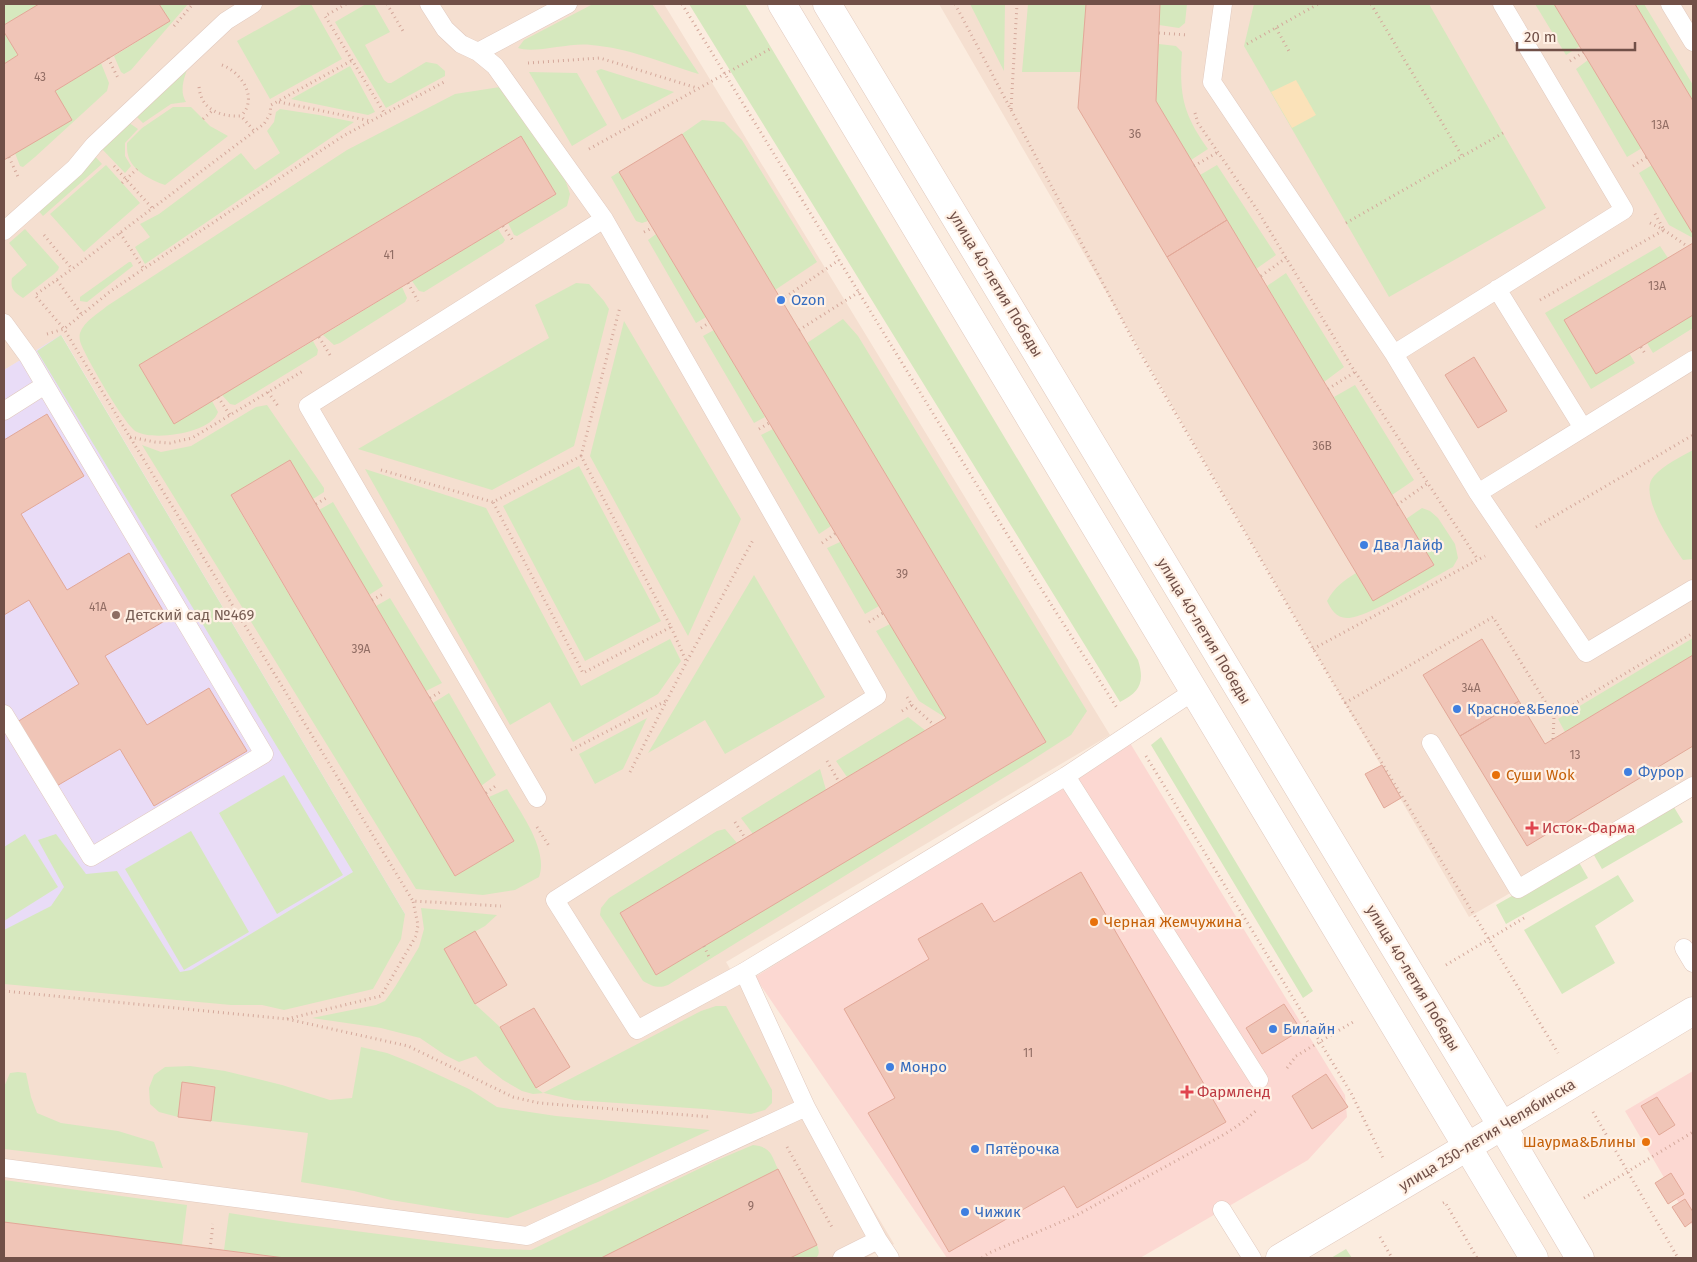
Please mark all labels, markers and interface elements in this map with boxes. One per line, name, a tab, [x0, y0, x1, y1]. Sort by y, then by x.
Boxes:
scale bar	[1517, 20, 1634, 52]
text: 20 m	[1524, 28, 1557, 46]
house number: 43	[34, 70, 46, 84]
house number: 13А	[1651, 118, 1669, 132]
house number: 36	[1129, 127, 1141, 141]
street label: улица 40-летия Победы	[945, 208, 1047, 360]
house number: 41	[384, 248, 394, 262]
house number: 13А	[1648, 279, 1666, 293]
place label: Ozon	[791, 291, 825, 309]
marker: Ozon	[775, 294, 787, 306]
house number: 36В	[1312, 439, 1332, 453]
place label: Два Лайф	[1373, 536, 1443, 554]
marker: Два Лайф	[1358, 539, 1370, 551]
street label: улица 40-летия Победы	[1153, 555, 1255, 707]
house number: 39	[896, 567, 908, 581]
house number: 41А	[89, 600, 107, 614]
place label: Детский сад №469	[125, 606, 254, 624]
marker: Детский сад №469	[110, 609, 122, 621]
house number: 39А	[352, 642, 371, 656]
house number: 34А	[1461, 681, 1481, 695]
place label: Красное&Белое	[1467, 700, 1579, 718]
marker: Красное&Белое	[1451, 703, 1463, 715]
house number: 13	[1569, 748, 1581, 762]
place label: Фурор	[1638, 763, 1684, 781]
place label: Суши Wok	[1506, 766, 1575, 784]
marker: Фурор	[1622, 766, 1634, 778]
marker: Суши Wok	[1490, 769, 1502, 781]
place label: Исток-Фарма	[1542, 819, 1635, 837]
marker: Исток-Фарма	[1526, 822, 1538, 834]
street label: улица 40-летия Победы	[1362, 902, 1464, 1054]
place label: Черная Жемчужина	[1104, 913, 1242, 931]
marker: Черная Жемчужина	[1088, 916, 1100, 928]
place label: Билайн	[1283, 1020, 1335, 1038]
marker: Билайн	[1267, 1023, 1279, 1035]
house number: 11	[1023, 1046, 1033, 1060]
place label: Монро	[900, 1058, 947, 1076]
marker: Монро	[884, 1061, 896, 1073]
street label: улица 250-летия Челябинска	[1395, 1075, 1579, 1195]
place label: Фармленд	[1197, 1083, 1270, 1101]
marker: Фармленд	[1181, 1086, 1193, 1098]
place label: Шаурма&Блины	[1523, 1133, 1636, 1151]
marker: Шаурма&Блины	[1640, 1136, 1652, 1148]
place label: Пятёрочка	[985, 1140, 1060, 1158]
marker: Пятёрочка	[969, 1143, 981, 1155]
house number: 9	[748, 1199, 754, 1213]
place label: Чижик	[975, 1203, 1021, 1221]
marker: Чижик	[959, 1206, 971, 1218]

